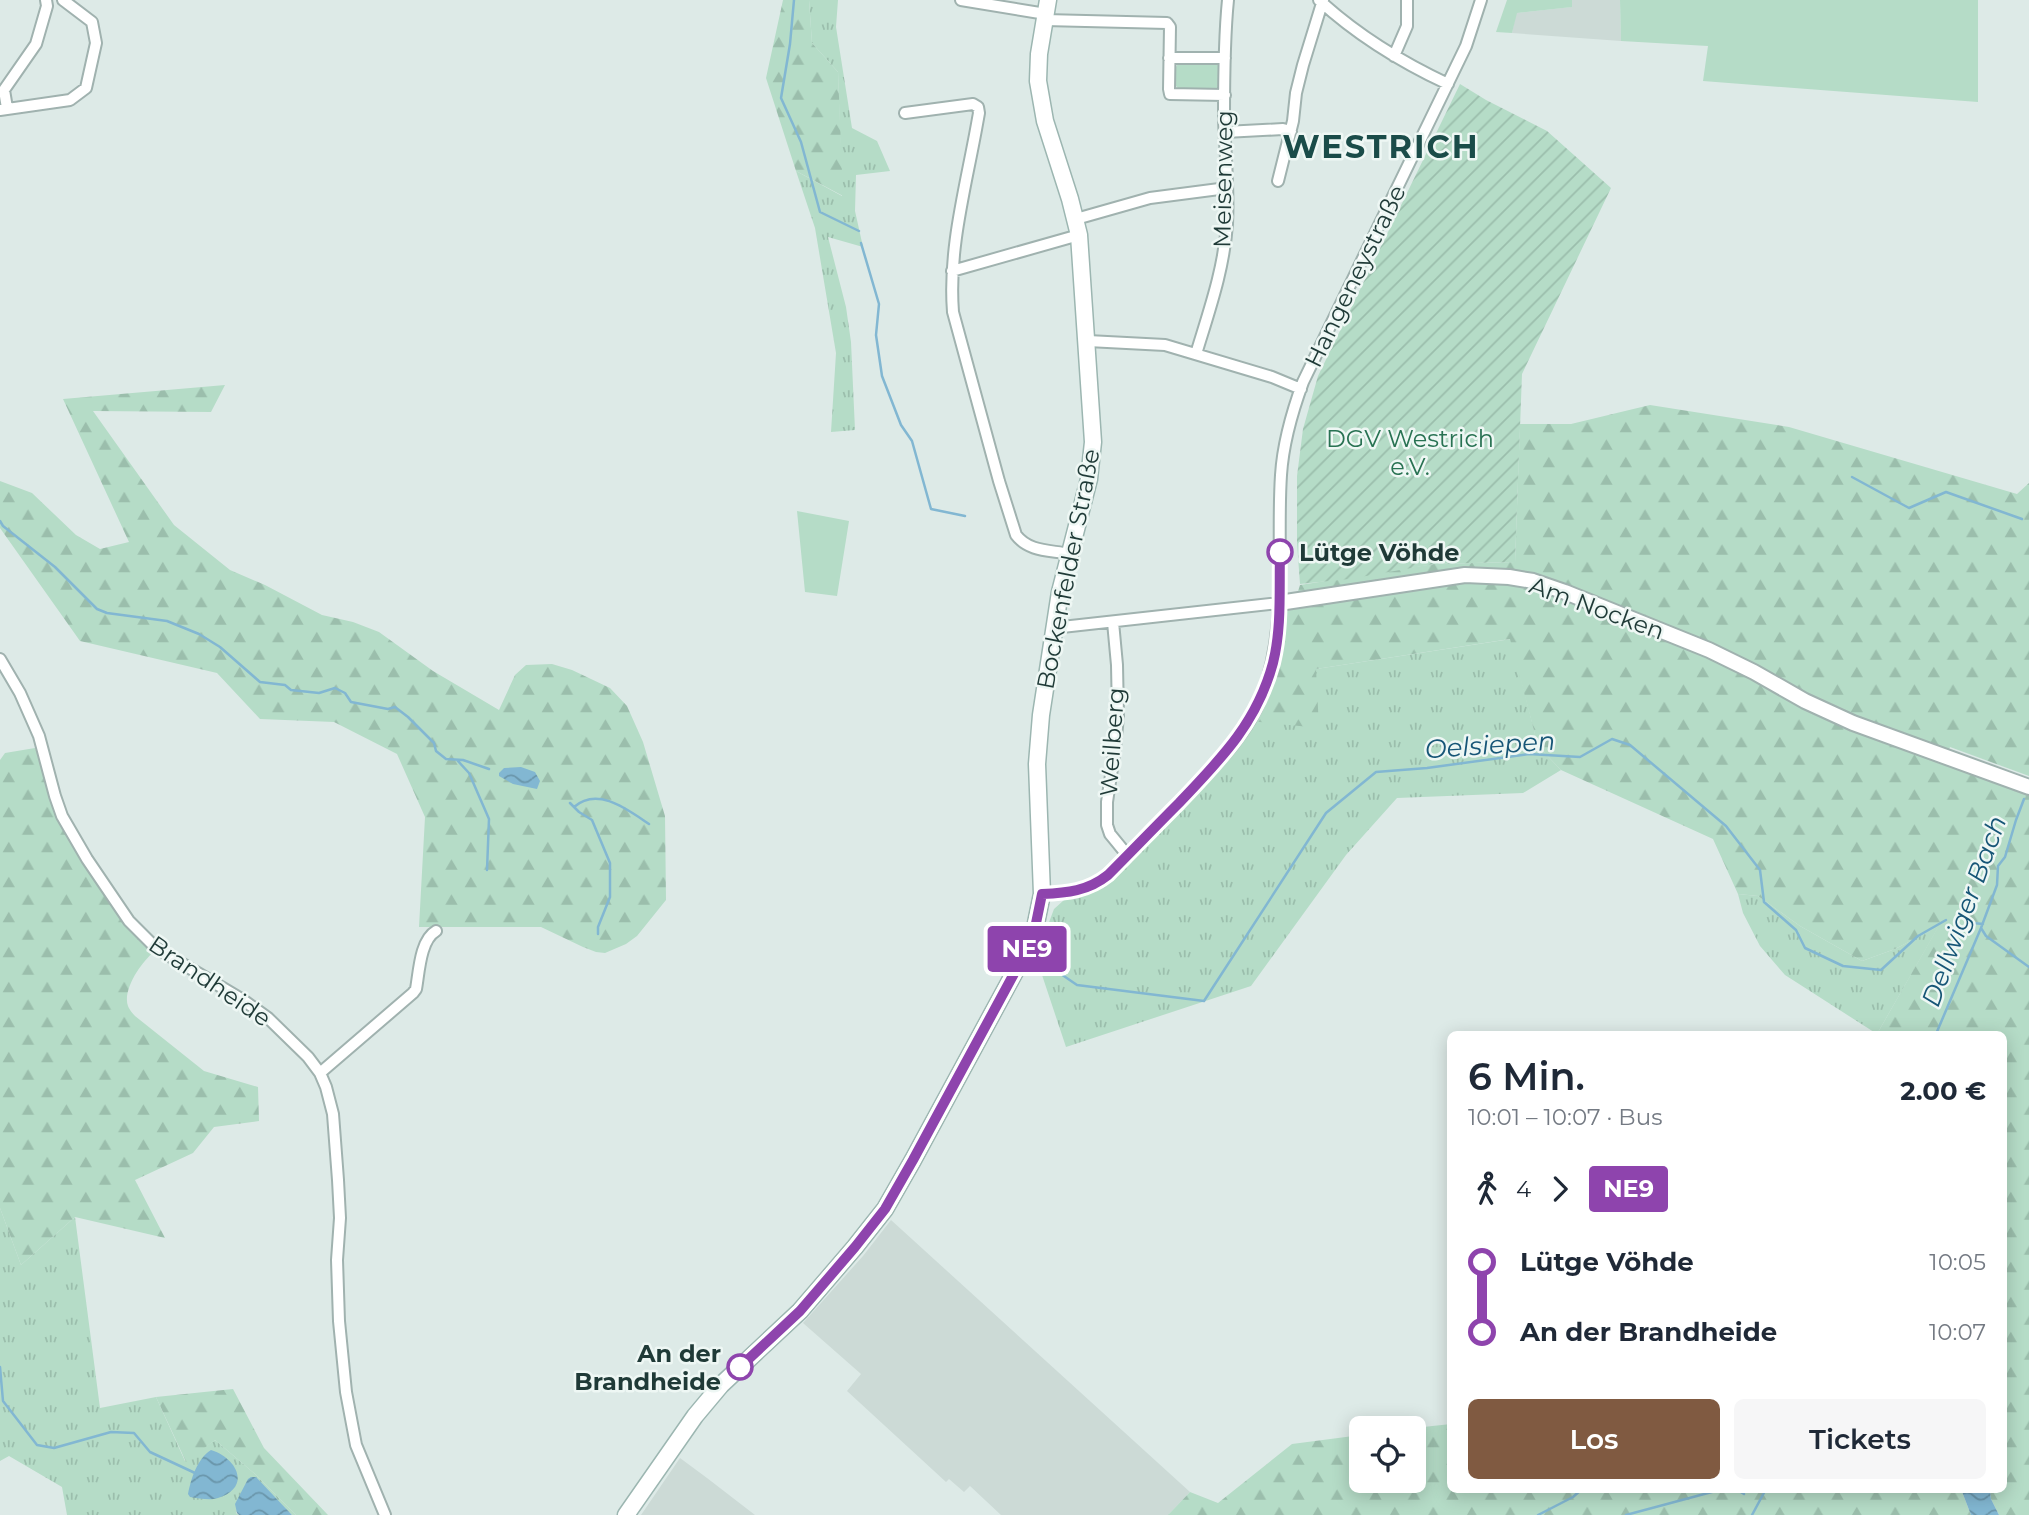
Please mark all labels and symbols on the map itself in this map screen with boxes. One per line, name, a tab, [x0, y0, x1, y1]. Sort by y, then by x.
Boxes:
street label: Meisenweg	[1207, 110, 1239, 248]
district label: WESTRICH	[1282, 127, 1480, 166]
street label: Hangeneystraße	[1298, 180, 1412, 372]
park label: DGV Westrich e.V.	[1326, 424, 1494, 481]
street label: Bockenfelder Straße	[1030, 446, 1106, 692]
place label: Lütge Vöhde	[1299, 538, 1459, 567]
marker: Lütge Vöhde	[1267, 539, 1293, 565]
street label: Am Nocken	[1526, 570, 1668, 646]
street label: Weilberg	[1094, 686, 1130, 798]
water label: Oelsiepen	[1424, 724, 1556, 766]
water label: Dellwiger Bach	[1915, 811, 2013, 1011]
line badge: NE9	[987, 926, 1067, 972]
street label: Brandheide	[143, 929, 277, 1033]
place label: An der Brandheide	[574, 1339, 721, 1396]
marker: An der Brandheide	[727, 1354, 753, 1380]

